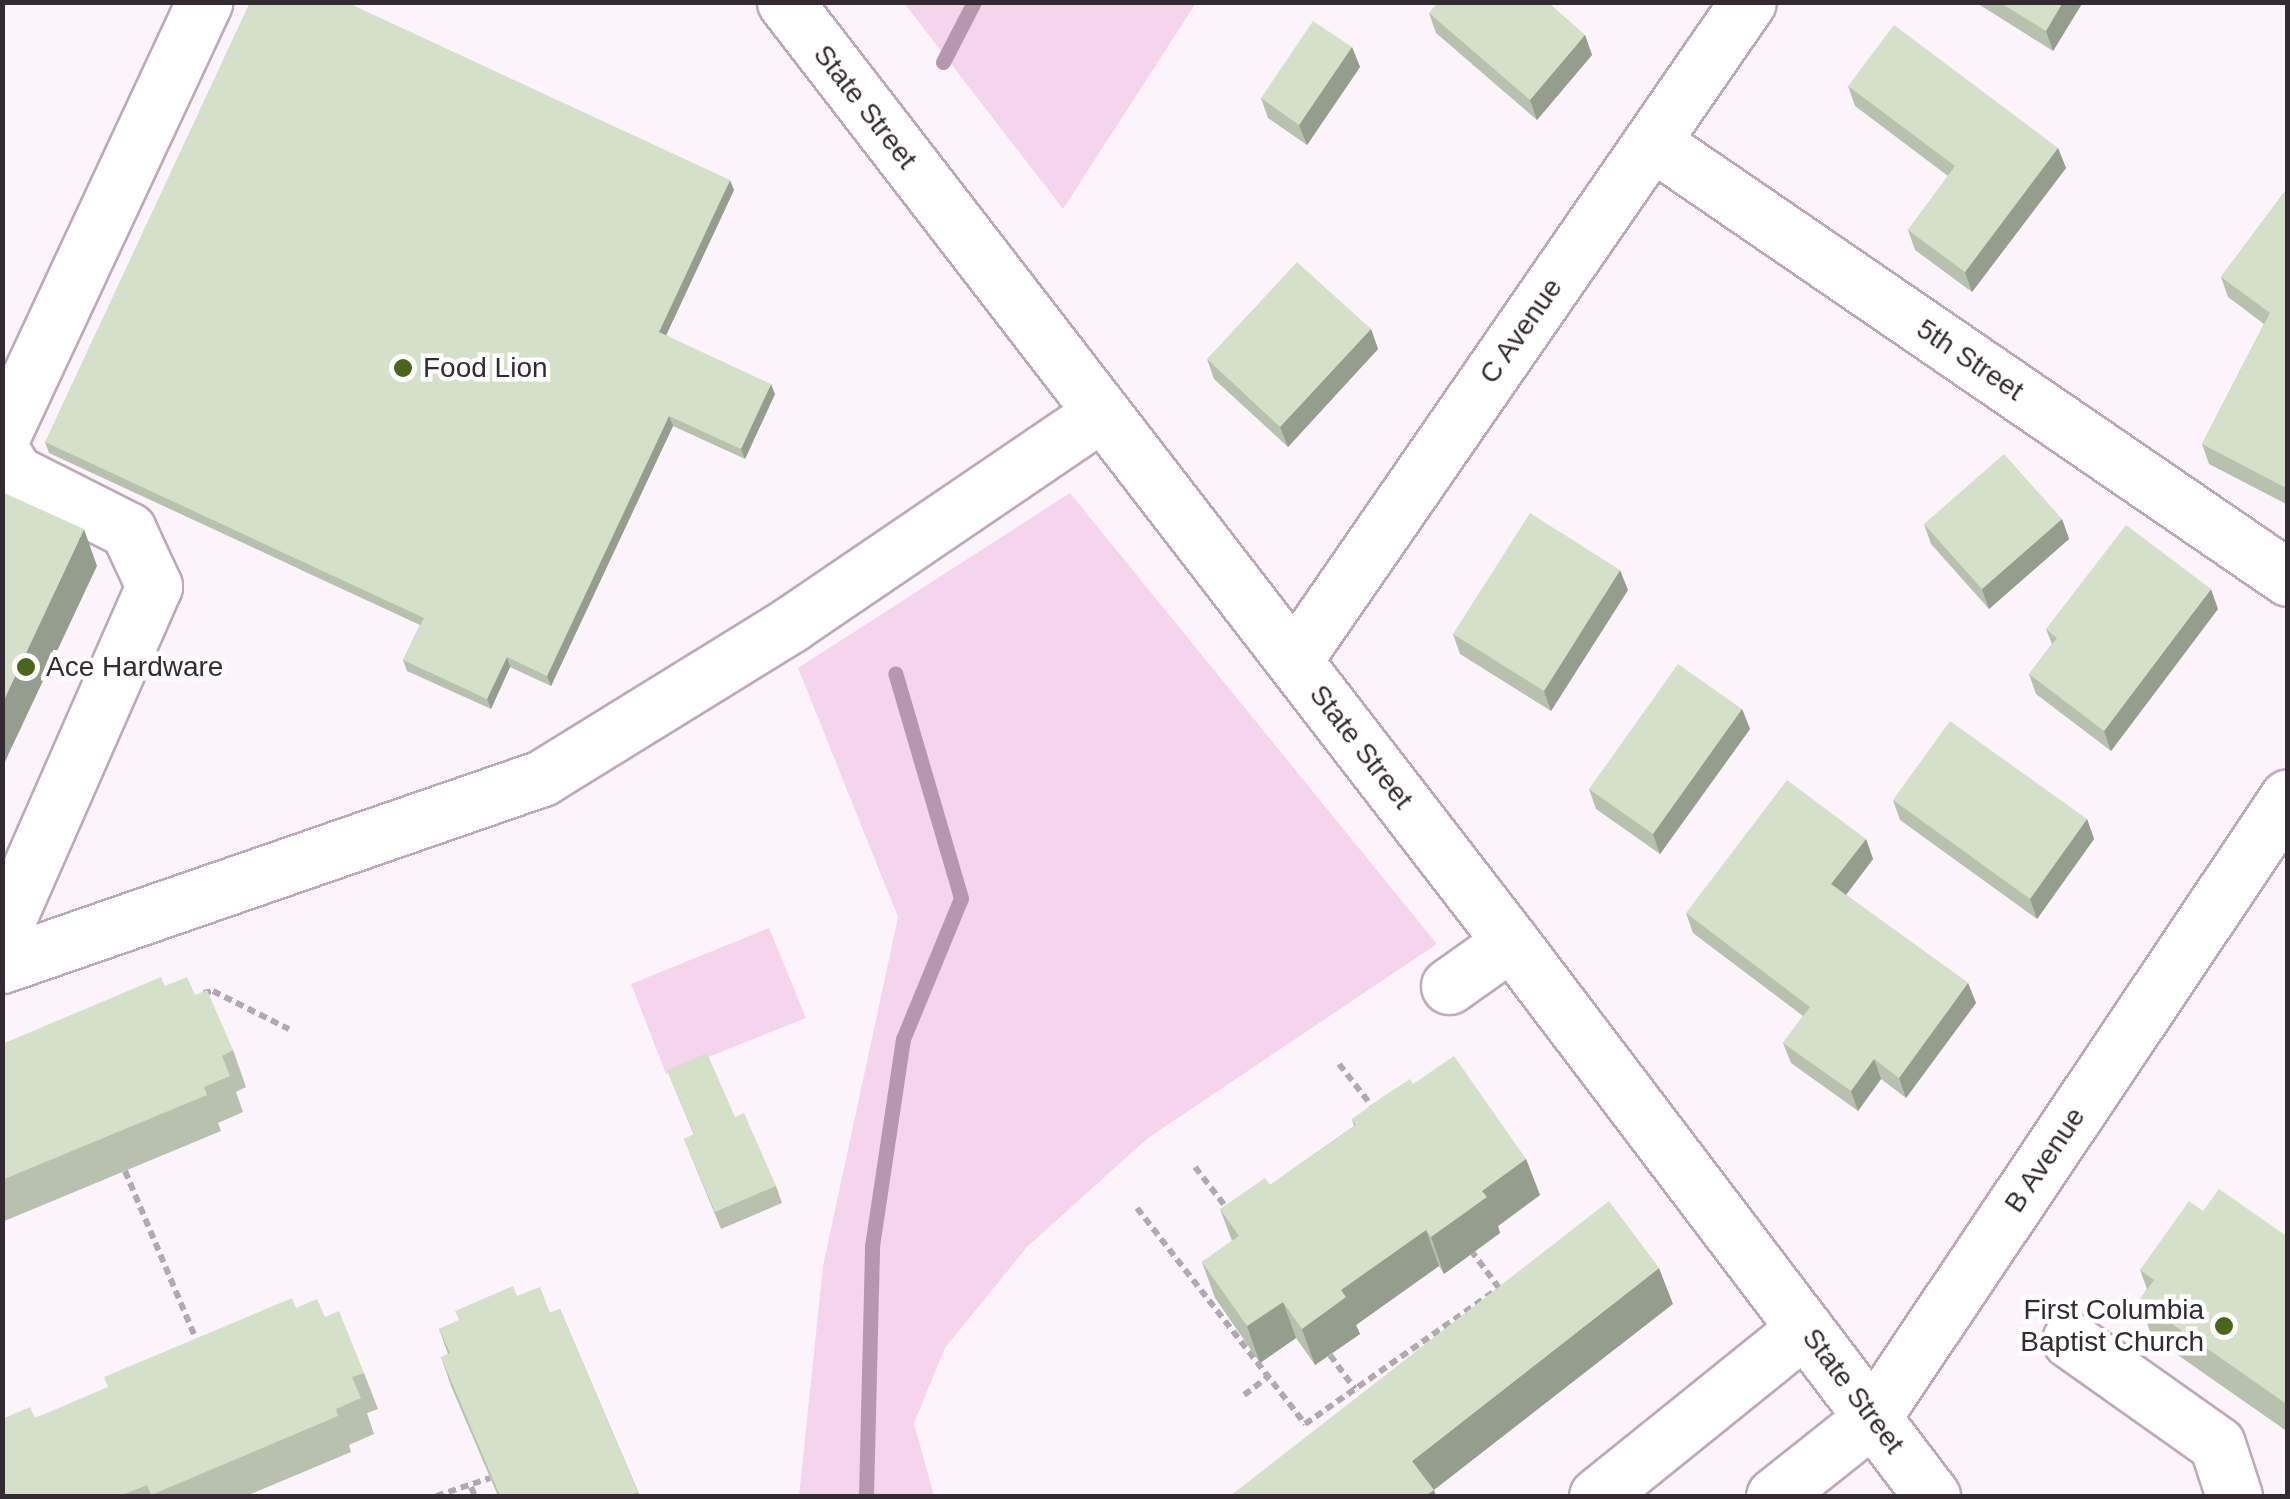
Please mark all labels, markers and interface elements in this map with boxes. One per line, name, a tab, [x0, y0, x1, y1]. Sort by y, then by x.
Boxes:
street label: State Street	[806, 38, 924, 176]
street label: C Avenue	[1472, 271, 1570, 391]
street label: 5th Street	[1910, 312, 2030, 408]
place label: Food Lion	[423, 351, 548, 385]
marker: Food Lion	[392, 357, 414, 379]
place label: Ace Hardware	[46, 650, 223, 684]
marker: Ace Hardware	[15, 656, 37, 678]
street label: State Street	[1302, 678, 1420, 816]
street label: B Avenue	[1997, 1100, 2093, 1220]
place label: First Columbia Baptist Church	[2020, 1293, 2204, 1359]
marker: First Columbia Baptist Church	[2213, 1315, 2235, 1337]
street label: State Street	[1795, 1322, 1911, 1460]

